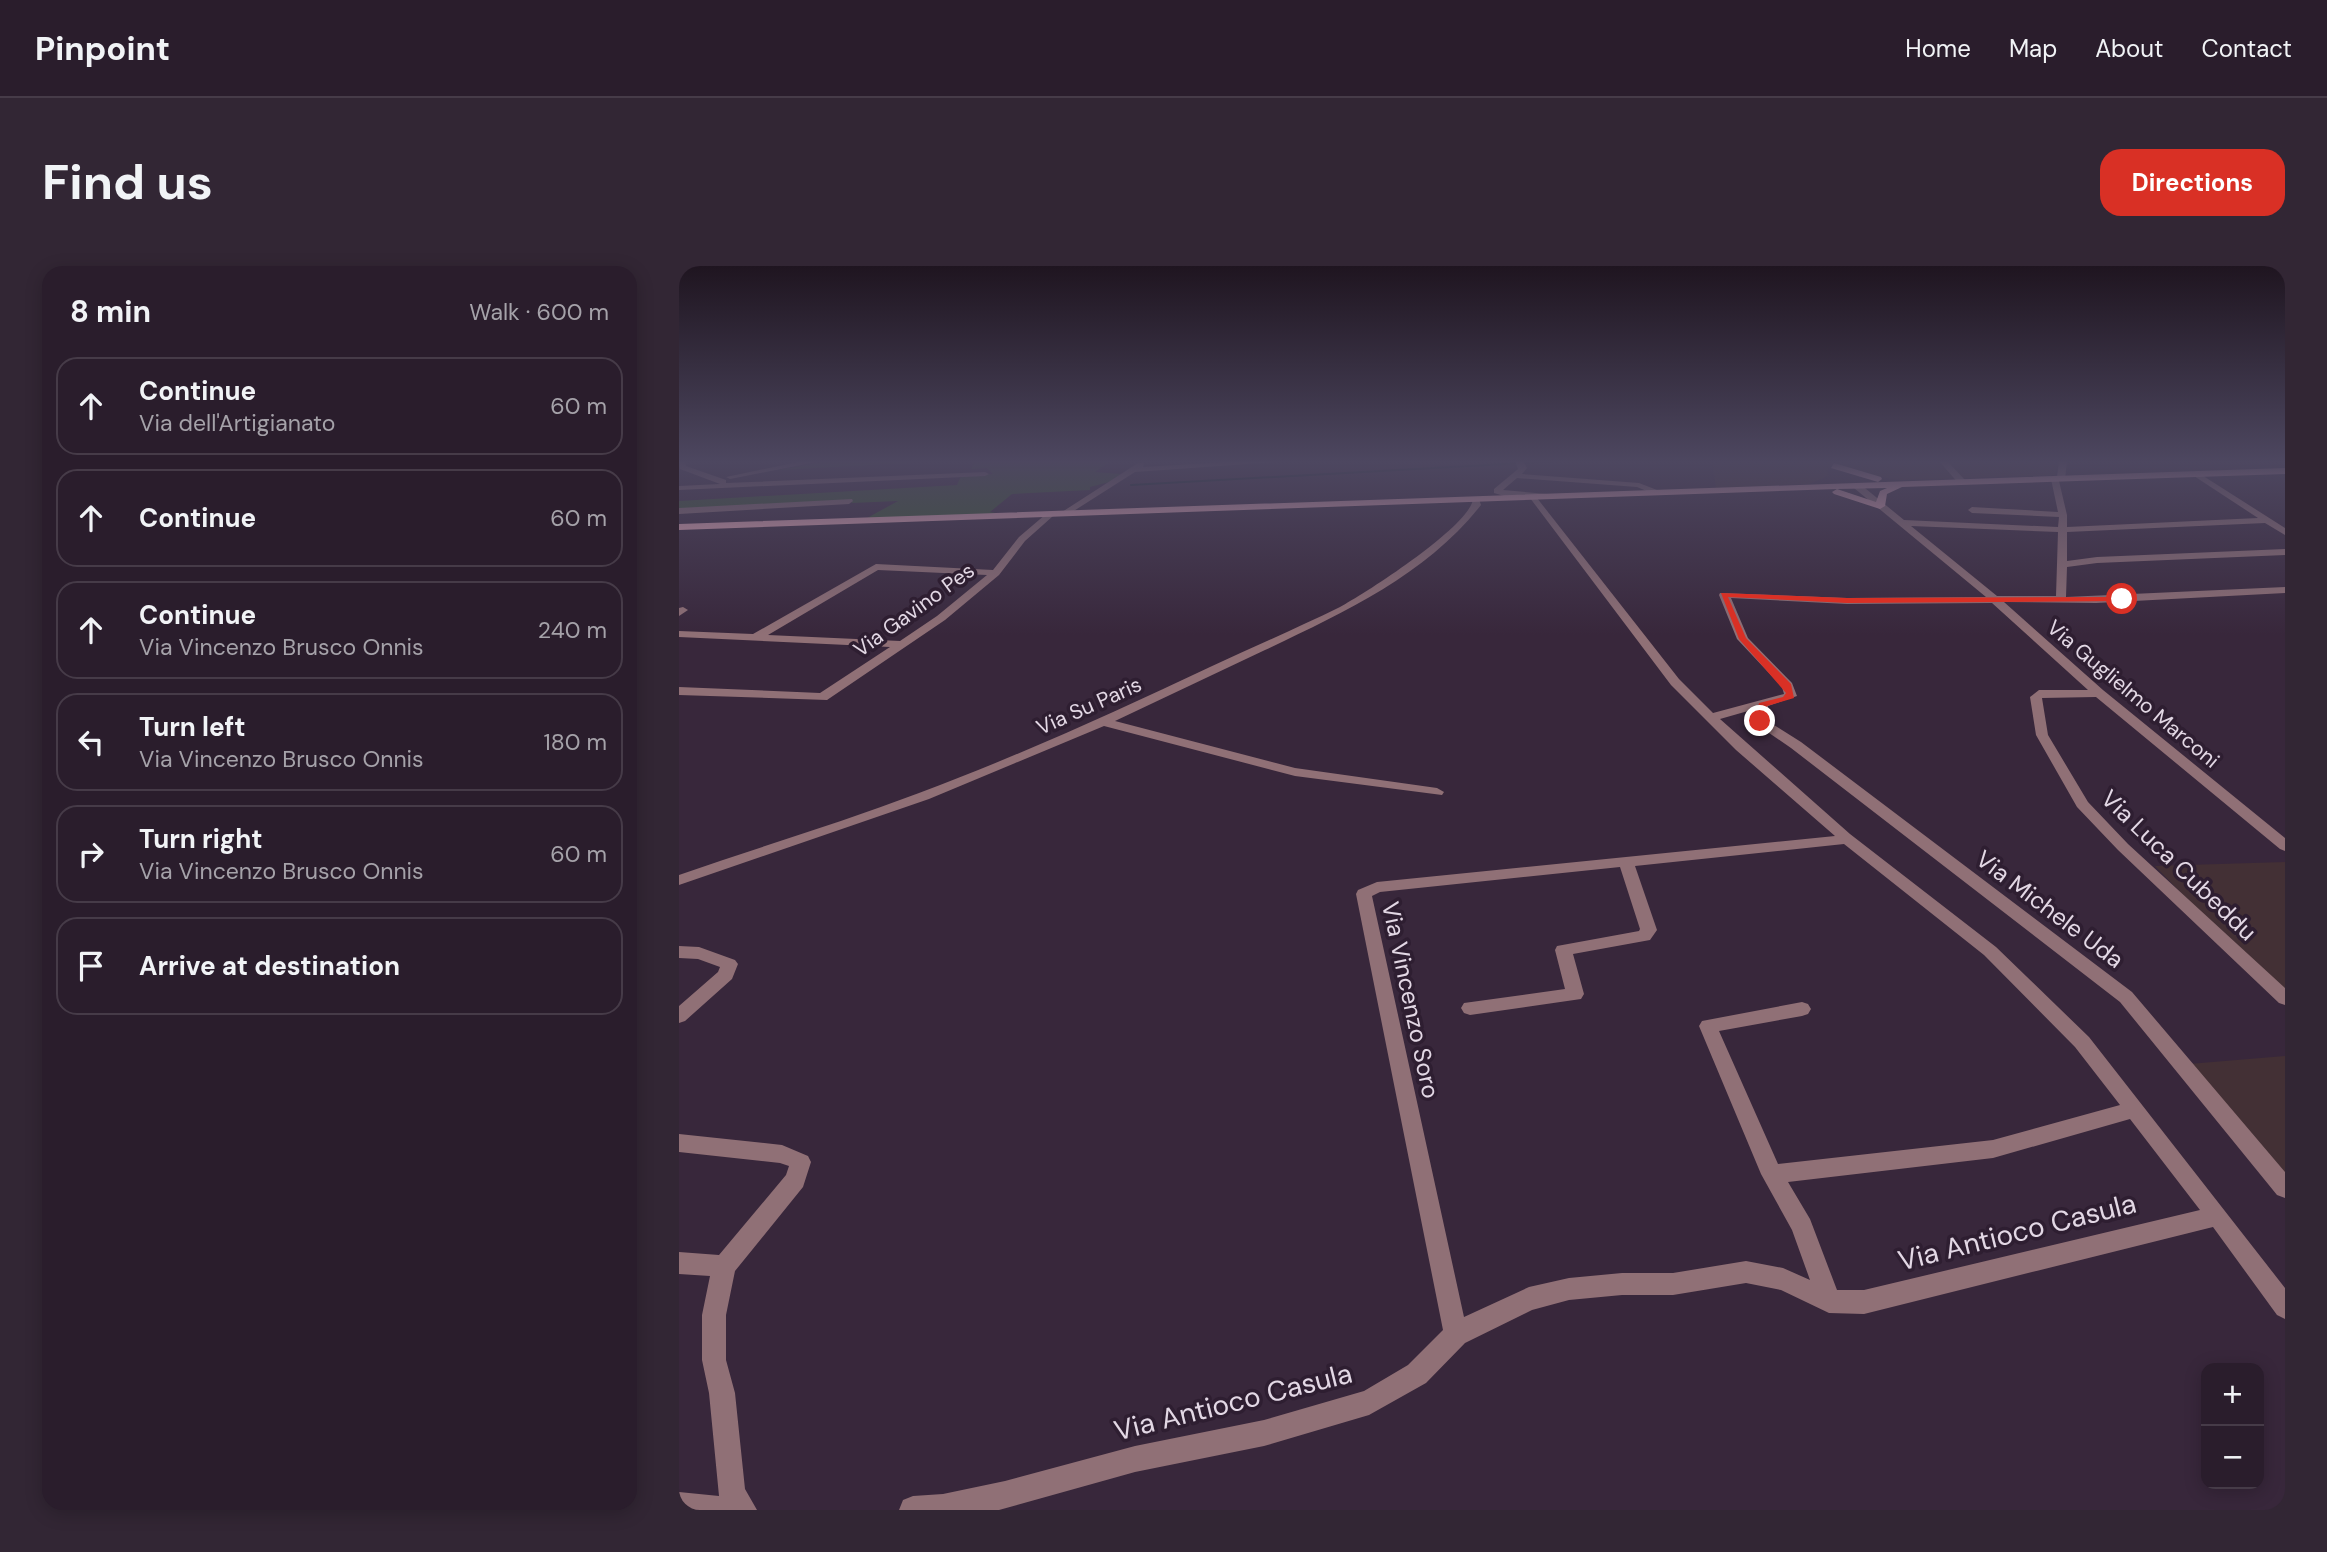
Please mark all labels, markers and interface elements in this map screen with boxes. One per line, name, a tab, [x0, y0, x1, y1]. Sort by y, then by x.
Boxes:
text: Pinpoint	[35, 27, 170, 70]
text: Home	[1905, 33, 1971, 64]
text: Map	[2009, 33, 2057, 64]
text: About	[2095, 33, 2164, 64]
text: Contact	[2202, 33, 2292, 64]
button: Directions	[2100, 149, 2285, 216]
text: Find us	[42, 150, 213, 214]
text: 8 min	[70, 292, 151, 331]
text: Walk · 600 m	[469, 297, 609, 327]
text: Continue	[139, 374, 256, 408]
icon: ahead	[72, 387, 110, 425]
text: 60 m	[550, 391, 607, 421]
text: Via dell'Artigianato	[139, 408, 335, 438]
icon: ahead	[72, 499, 110, 537]
text: Continue	[139, 501, 256, 535]
text: 60 m	[550, 503, 607, 533]
street label: Via Gavino Pes	[848, 557, 980, 663]
route start	[2106, 583, 2137, 614]
text: Continue	[139, 598, 256, 632]
icon: ahead	[72, 611, 110, 649]
street label: Via Guglielmo Marconi	[2041, 614, 2225, 774]
text: 240 m	[538, 615, 607, 645]
text: Via Vincenzo Brusco Onnis	[139, 632, 424, 662]
street label: Via Su Paris	[1032, 670, 1146, 742]
route end	[1744, 705, 1775, 736]
text: Turn left	[139, 710, 246, 744]
icon: left	[72, 723, 110, 761]
text: 180 m	[543, 727, 607, 757]
text: Via Vincenzo Brusco Onnis	[139, 744, 424, 774]
street label: Via Luca Cubeddu	[2095, 783, 2263, 947]
text: Turn right	[139, 822, 263, 856]
icon: right	[72, 835, 110, 873]
text: 60 m	[550, 839, 607, 869]
street label: Via Michele Uda	[1970, 843, 2130, 975]
text: Via Vincenzo Brusco Onnis	[139, 856, 424, 886]
street label: Via Vincenzo Soro	[1375, 899, 1447, 1101]
icon: arrive	[72, 947, 110, 985]
text: Arrive at destination	[139, 949, 400, 983]
street label: Via Antioco Casula	[1894, 1185, 2140, 1279]
street label: Via Antioco Casula	[1110, 1355, 1356, 1449]
map controls	[2201, 1363, 2264, 1489]
button: +	[2201, 1363, 2264, 1426]
button: −	[2201, 1426, 2264, 1489]

